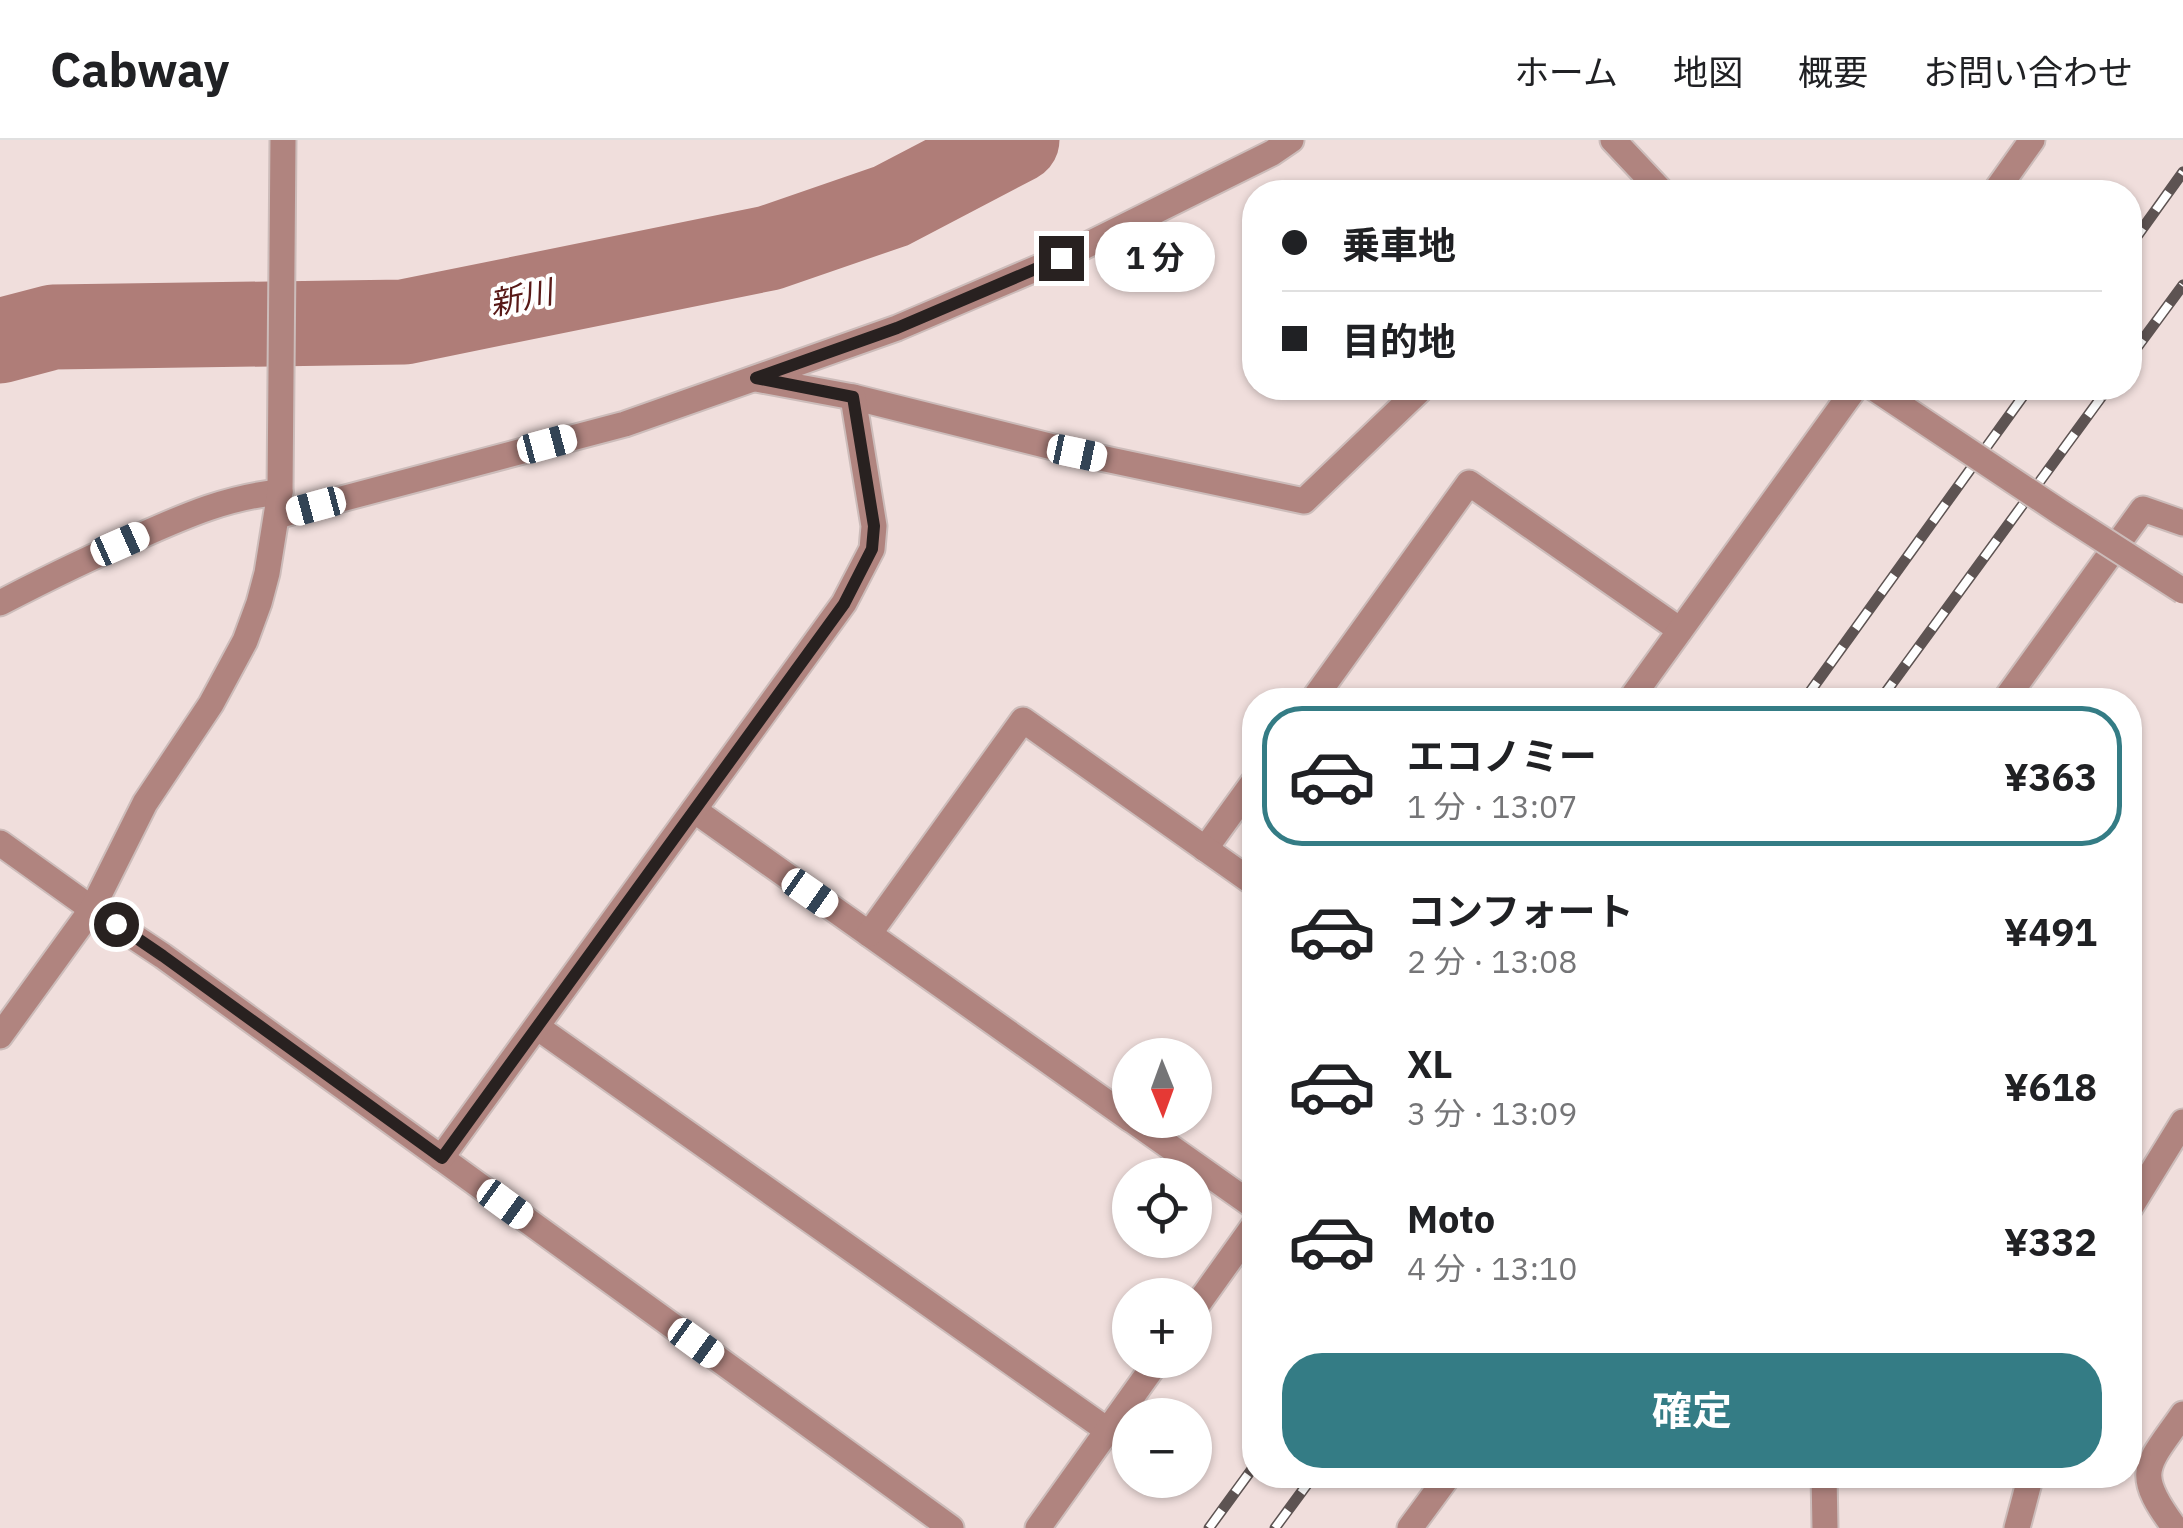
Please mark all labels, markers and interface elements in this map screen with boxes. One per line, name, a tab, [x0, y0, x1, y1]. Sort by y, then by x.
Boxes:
text: Cabway	[50, 38, 229, 100]
text: ホーム	[1514, 49, 1618, 95]
text: 地図	[1673, 49, 1743, 95]
text: 概要	[1798, 49, 1868, 95]
text: お問い合わせ	[1923, 49, 2133, 95]
text: 乗車地	[1342, 220, 1456, 269]
callout: 1 分	[1096, 223, 1216, 293]
route end	[1039, 236, 1084, 281]
text: 1 分	[1126, 236, 1184, 278]
water label: 新川	[485, 269, 559, 324]
text: 目的地	[1342, 316, 1456, 365]
car	[514, 422, 580, 466]
car	[1045, 432, 1109, 474]
car	[283, 484, 349, 528]
car	[86, 518, 154, 570]
icon: car	[1287, 731, 1377, 821]
text: エコノミー	[1407, 731, 1597, 780]
text: ¥363	[2004, 752, 2097, 801]
text: 1 分 · 13:07	[1407, 785, 1577, 827]
car	[777, 864, 843, 922]
icon: car	[1287, 886, 1377, 976]
text: コンフォート	[1407, 886, 1634, 935]
route start	[94, 902, 139, 947]
text: ¥491	[2004, 907, 2097, 956]
text: 2 分 · 13:08	[1407, 940, 1577, 982]
north arrow	[1112, 1038, 1212, 1138]
map controls	[1112, 1038, 1212, 1498]
text: XL	[1407, 1039, 1453, 1088]
icon: car	[1287, 1041, 1377, 1131]
text: ¥618	[2004, 1062, 2097, 1111]
text: 3 分 · 13:09	[1407, 1092, 1577, 1134]
button: locate	[1112, 1158, 1212, 1258]
car	[472, 1174, 538, 1234]
text: Moto	[1407, 1194, 1495, 1243]
icon: car	[1287, 1196, 1377, 1286]
text: ¥332	[2004, 1217, 2097, 1266]
text: 4 分 · 13:10	[1407, 1247, 1577, 1289]
button: +	[1112, 1278, 1212, 1378]
car	[663, 1313, 729, 1373]
button: 確定	[1282, 1353, 2102, 1468]
button: −	[1112, 1398, 1212, 1498]

